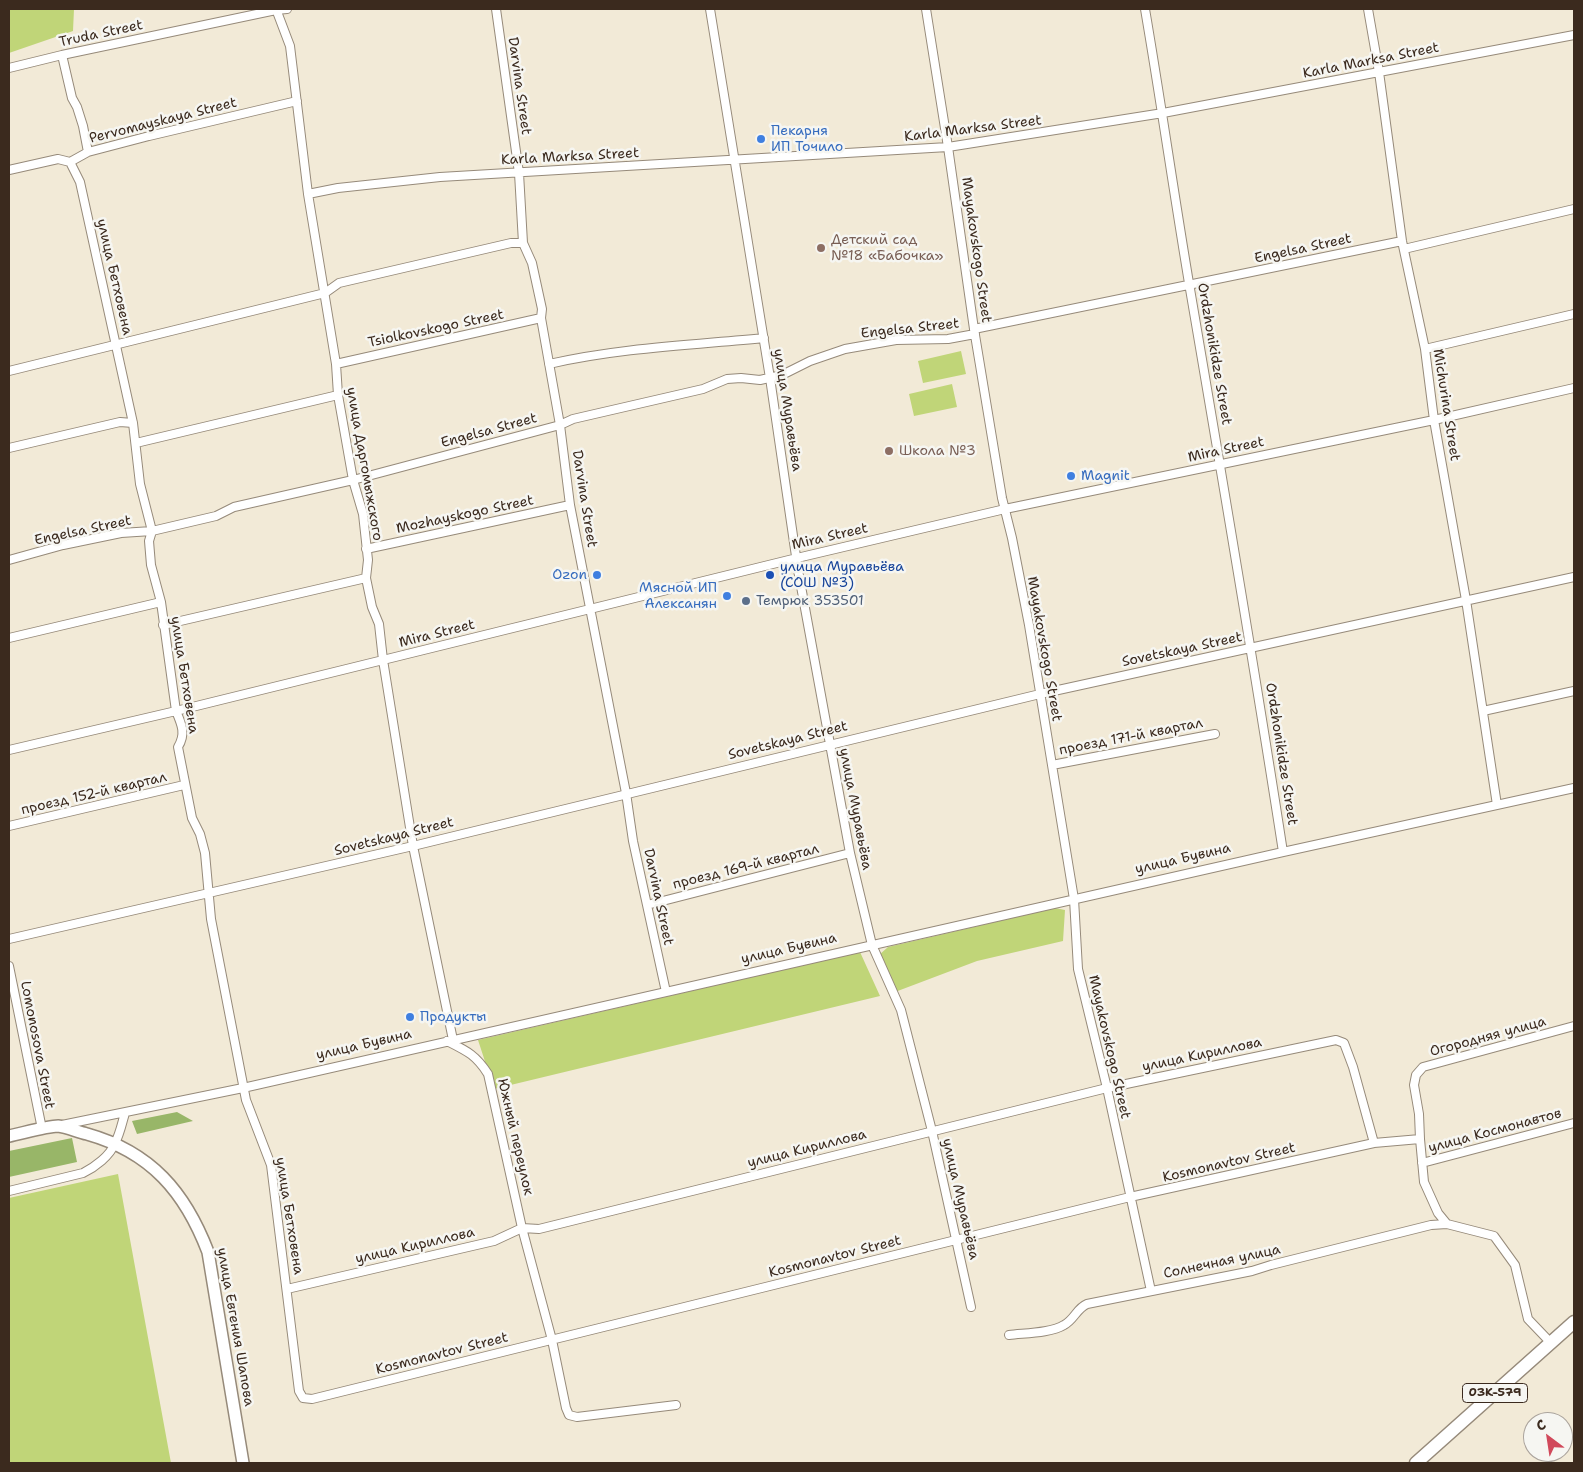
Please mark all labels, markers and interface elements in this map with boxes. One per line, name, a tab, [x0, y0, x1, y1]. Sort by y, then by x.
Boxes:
street label: Truda Street	[58, 17, 144, 51]
street label: Darvina Street	[504, 36, 534, 136]
street label: Karla Marksa Street	[1302, 40, 1440, 82]
street label: Pervomayskaya Street	[88, 95, 238, 147]
street label: Karla Marksa Street	[903, 112, 1043, 146]
place label: Пекарня ИП Точило	[771, 123, 843, 156]
marker: Пекарня ИП Точило	[755, 133, 767, 145]
street label: Karla Marksa Street	[501, 145, 639, 169]
street label: Mayakovskogo Street	[957, 176, 995, 324]
street label: улица Бетховена	[92, 217, 136, 337]
street label: Engelsa Street	[1253, 231, 1353, 267]
place label: Детский сад №18 «Бабочка»	[831, 232, 943, 264]
marker: Детский сад №18 «Бабочка»	[815, 242, 827, 254]
street label: Ordzhonikidze Street	[1193, 282, 1235, 426]
street label: Tsiolkovskogo Street	[367, 306, 505, 352]
street label: Engelsa Street	[860, 315, 960, 343]
street label: улица Муравьёва	[769, 348, 805, 472]
street label: Michurina Street	[1429, 348, 1463, 462]
street label: улица Даргомыжского	[342, 386, 386, 542]
street label: Engelsa Street	[439, 410, 539, 452]
street label: Mira Street	[1186, 434, 1266, 466]
place label: Школа №3	[899, 443, 976, 459]
marker: Школа №3	[883, 445, 895, 457]
street label: Darvina Street	[568, 449, 600, 549]
place label: Magnit	[1081, 468, 1130, 484]
marker: Magnit	[1065, 470, 1077, 482]
street label: Mozhayskogo Street	[395, 492, 535, 538]
street label: Engelsa Street	[33, 513, 133, 549]
street label: Mira Street	[790, 520, 870, 554]
place label: улица Муравьёва (СОШ №3)	[780, 559, 904, 592]
place label: Ozon	[552, 567, 587, 583]
marker: Ozon	[591, 569, 603, 581]
marker: улица Муравьёва (СОШ №3)	[764, 569, 776, 581]
street label: Mayakovskogo Street	[1023, 575, 1065, 723]
place label: Мясной ИП Алексанян	[639, 580, 717, 612]
marker: Мясной ИП Алексанян	[721, 590, 733, 602]
place label: Темрюк 353501	[756, 593, 864, 609]
marker: Темрюк 353501	[740, 595, 752, 607]
street label: улица Бетховена	[166, 615, 202, 735]
street label: Mira Street	[397, 616, 477, 652]
street label: Sovetskaya Street	[1120, 629, 1244, 671]
street label: Ordzhonikidze Street	[1261, 682, 1301, 826]
street label: проезд 171-й квартал	[1058, 715, 1204, 759]
street label: Sovetskaya Street	[727, 718, 849, 764]
street label: улица Муравьёва	[835, 747, 875, 871]
street label: проезд 152-й квартал	[20, 769, 168, 819]
street label: Sovetskaya Street	[333, 814, 455, 860]
street label: улица Бувина	[1134, 840, 1232, 878]
street label: проезд 169-й квартал	[671, 841, 821, 893]
street label: Darvina Street	[640, 847, 676, 947]
street label: улица Бувина	[740, 930, 838, 968]
street label: Mayakovskogo Street	[1084, 974, 1134, 1120]
street label: Lomonosova Street	[16, 980, 58, 1110]
place label: Продукты	[420, 1009, 487, 1025]
marker: Продукты	[404, 1011, 416, 1023]
street label: Огородняя улица	[1428, 1013, 1548, 1061]
street label: улица Бувина	[315, 1026, 413, 1064]
street label: улица Кириллова	[1141, 1034, 1263, 1076]
street label: Южный переулок	[493, 1077, 537, 1197]
street label: улица Космонавтов	[1427, 1105, 1563, 1157]
street label: улица Кириллова	[746, 1126, 868, 1172]
street label: улица Муравьёва	[938, 1137, 982, 1261]
street label: Kosmonavtov Street	[1161, 1140, 1297, 1186]
street label: улица Бетховена	[271, 1156, 307, 1276]
street label: улица Кириллова	[354, 1224, 476, 1268]
street label: Kosmonavtov Street	[767, 1232, 903, 1282]
street label: Солнечная улица	[1162, 1241, 1282, 1283]
street label: улица Евгения Шапова	[213, 1246, 257, 1408]
street label: Kosmonavtov Street	[374, 1329, 510, 1379]
road number: 03К-579	[1462, 1384, 1528, 1402]
north arrow	[1523, 1412, 1573, 1462]
text: С	[1532, 1415, 1549, 1435]

